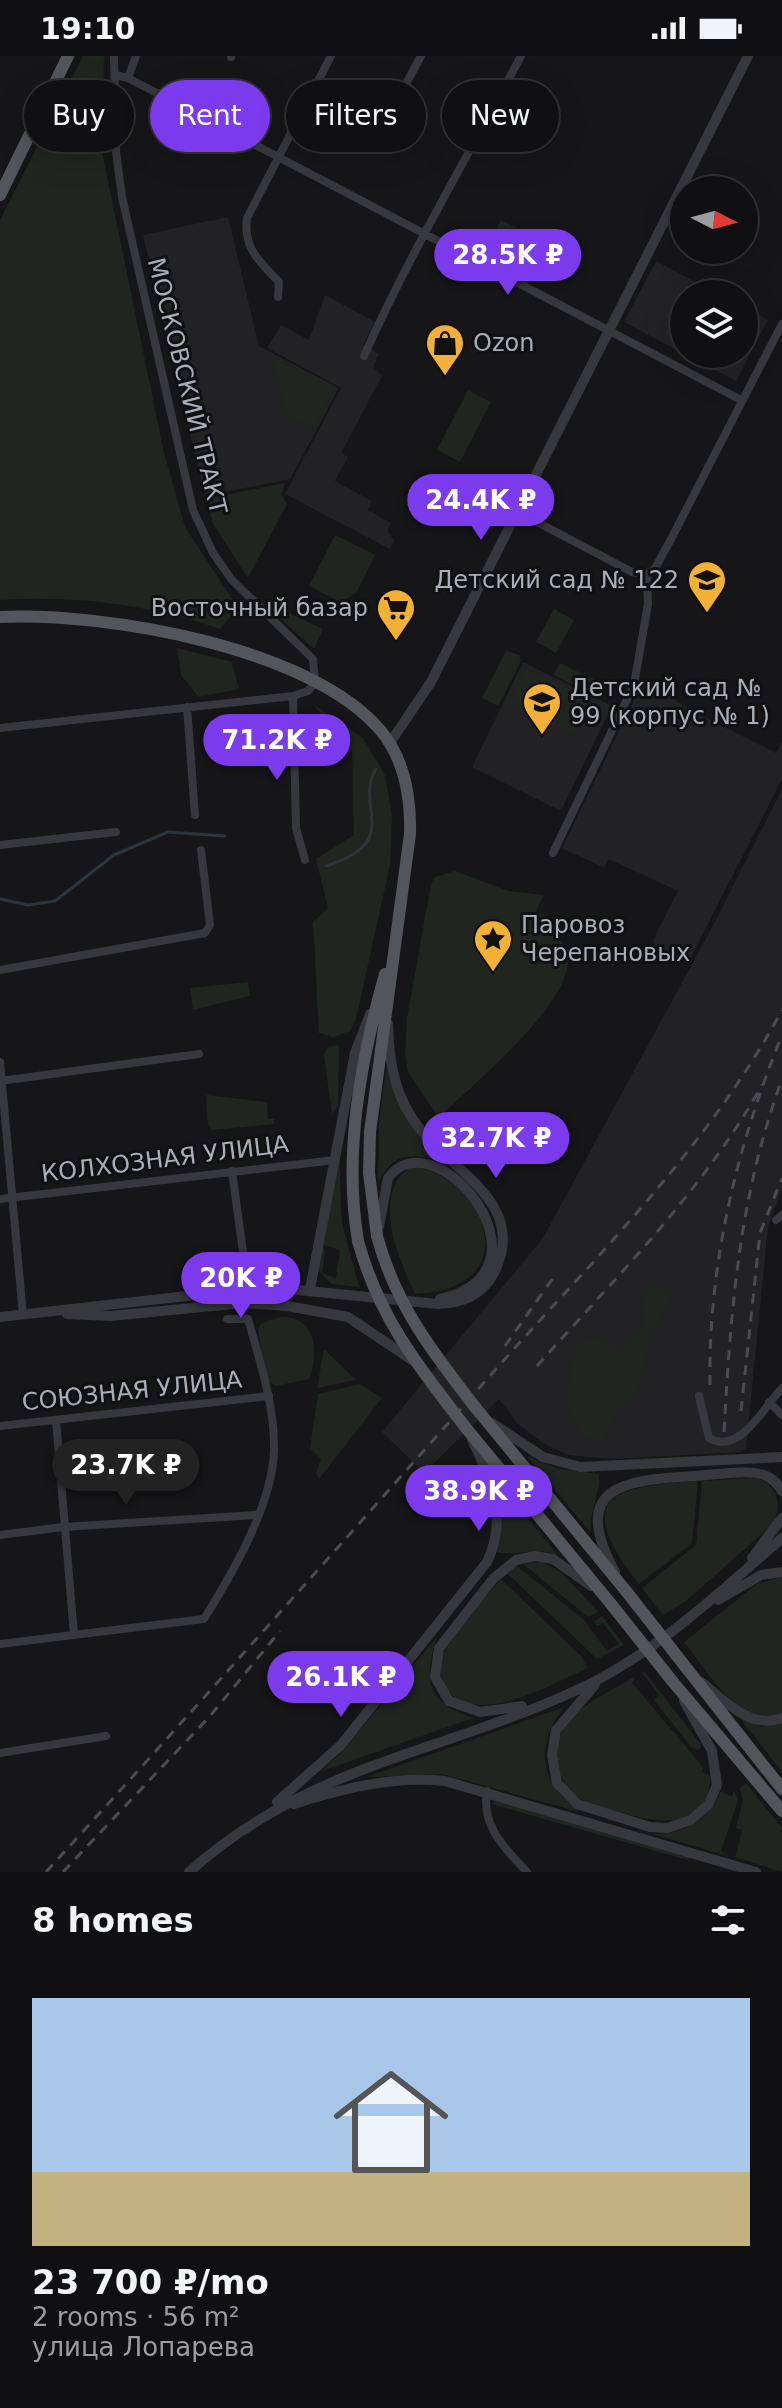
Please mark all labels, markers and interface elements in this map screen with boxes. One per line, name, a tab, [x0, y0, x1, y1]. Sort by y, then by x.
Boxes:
text: 19:10	[40, 11, 136, 46]
chip: Buy	[24, 80, 134, 152]
chip: Rent	[150, 80, 270, 152]
chip: Filters	[286, 80, 426, 152]
chip: New	[442, 80, 559, 152]
north arrow	[670, 176, 758, 264]
map controls	[670, 176, 758, 368]
pin: 28.5K ₽	[434, 229, 582, 297]
text: 28.5K ₽	[452, 240, 564, 270]
street label: МОСКОВСКИЙ ТРАКТ	[142, 255, 233, 517]
button: layers	[670, 280, 758, 368]
shop icon: Ozon	[424, 322, 466, 377]
place label: Ozon	[473, 329, 534, 357]
pin: 24.4K ₽	[407, 474, 555, 542]
text: 24.4K ₽	[425, 485, 537, 515]
school or university icon: Детский сад № 122	[686, 559, 728, 614]
place label: Детский сад № 122	[434, 566, 679, 594]
supermarket icon: Восточный базар	[375, 587, 417, 642]
place label: Восточный базар	[151, 594, 368, 622]
place label: Детский сад № 99 (корпус № 1)	[570, 674, 770, 730]
school or university icon: Детский сад № 99 (корпус № 1)	[521, 681, 563, 736]
pin: 71.2K ₽	[203, 714, 351, 782]
text: 71.2K ₽	[221, 725, 333, 755]
place label: Паровоз Черепановых	[521, 911, 690, 967]
place icon: Паровоз Черепановых	[472, 918, 514, 973]
pin: 32.7K ₽	[422, 1112, 570, 1180]
text: 32.7K ₽	[440, 1123, 552, 1153]
street label: КОЛХОЗНАЯ УЛИЦА	[40, 1130, 291, 1188]
pin: 20K ₽	[185, 1252, 297, 1320]
text: 20K ₽	[199, 1263, 283, 1293]
street label: СОЮЗНАЯ УЛИЦА	[20, 1365, 244, 1416]
pin: 23.7K ₽	[52, 1439, 200, 1507]
text: 23.7K ₽	[70, 1450, 182, 1480]
pin: 38.9K ₽	[405, 1465, 553, 1533]
text: 38.9K ₽	[423, 1476, 535, 1506]
pin: 26.1K ₽	[267, 1651, 415, 1719]
text: 26.1K ₽	[285, 1662, 397, 1692]
icon: filters	[706, 1898, 750, 1942]
text: 8 homes	[32, 1900, 194, 1940]
icon: home	[319, 2050, 463, 2194]
text: 23 700 ₽/mo	[32, 2262, 269, 2302]
text: 2 rooms · 56 m²	[32, 2302, 240, 2332]
text: улица Лопарева	[32, 2332, 255, 2362]

